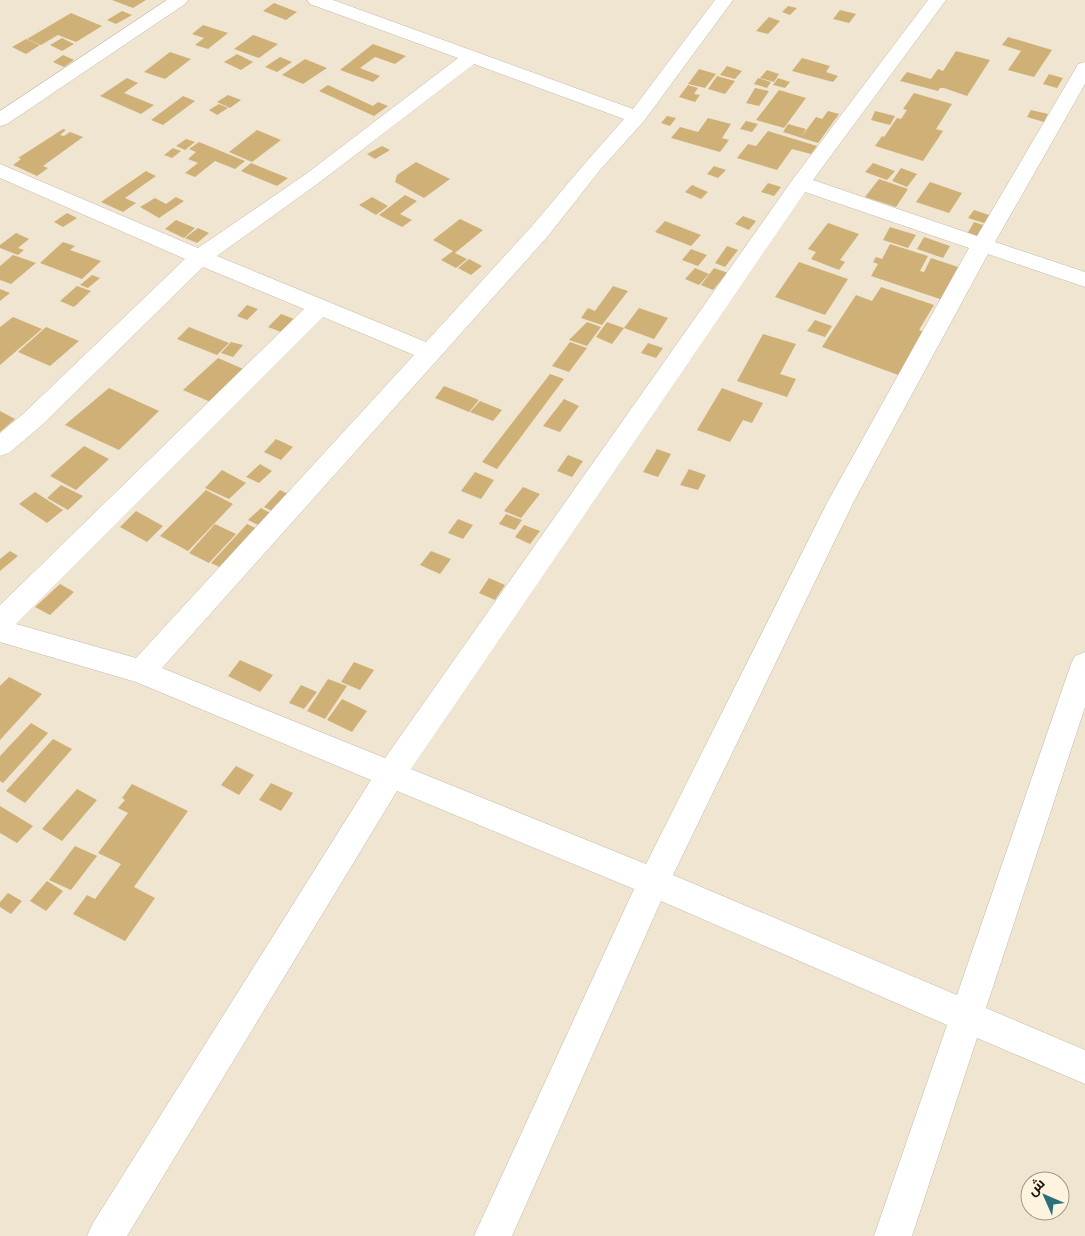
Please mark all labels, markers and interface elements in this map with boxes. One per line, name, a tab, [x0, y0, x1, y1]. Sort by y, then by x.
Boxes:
north arrow	[1020, 1171, 1070, 1221]
text: ش	[1023, 1174, 1049, 1200]

